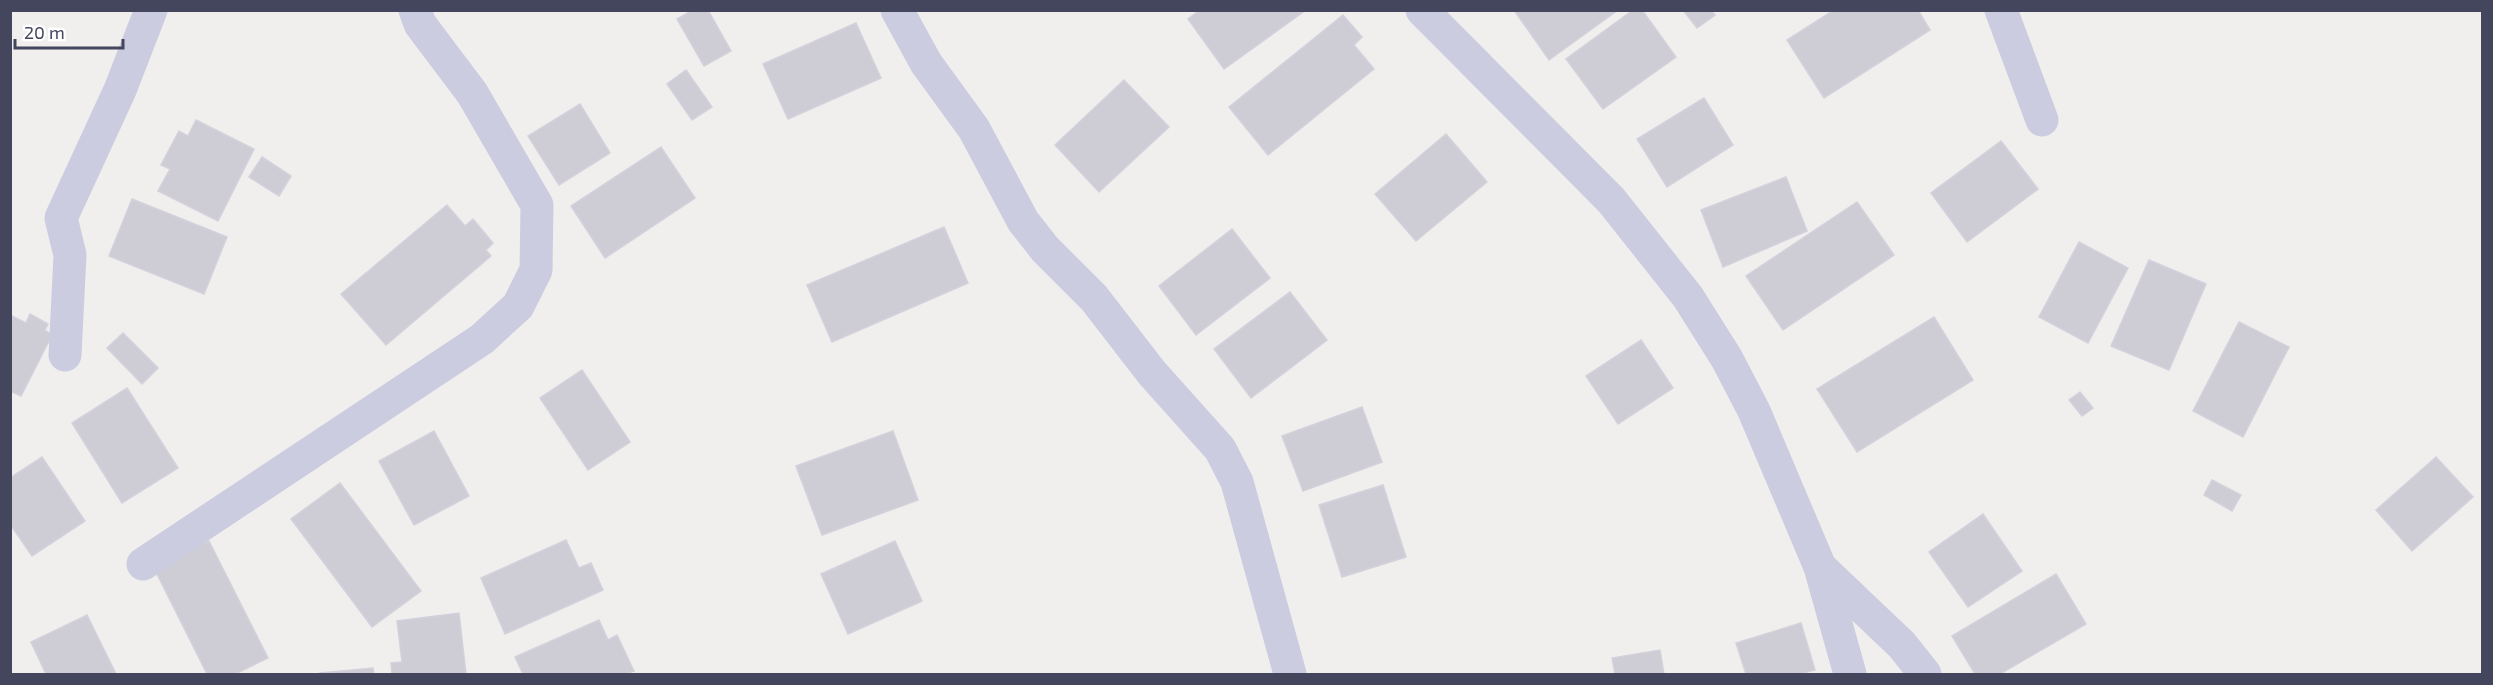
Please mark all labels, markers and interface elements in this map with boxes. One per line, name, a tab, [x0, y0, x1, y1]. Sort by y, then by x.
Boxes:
scale bar	[15, 12, 123, 50]
text: 20 m	[24, 21, 65, 43]

